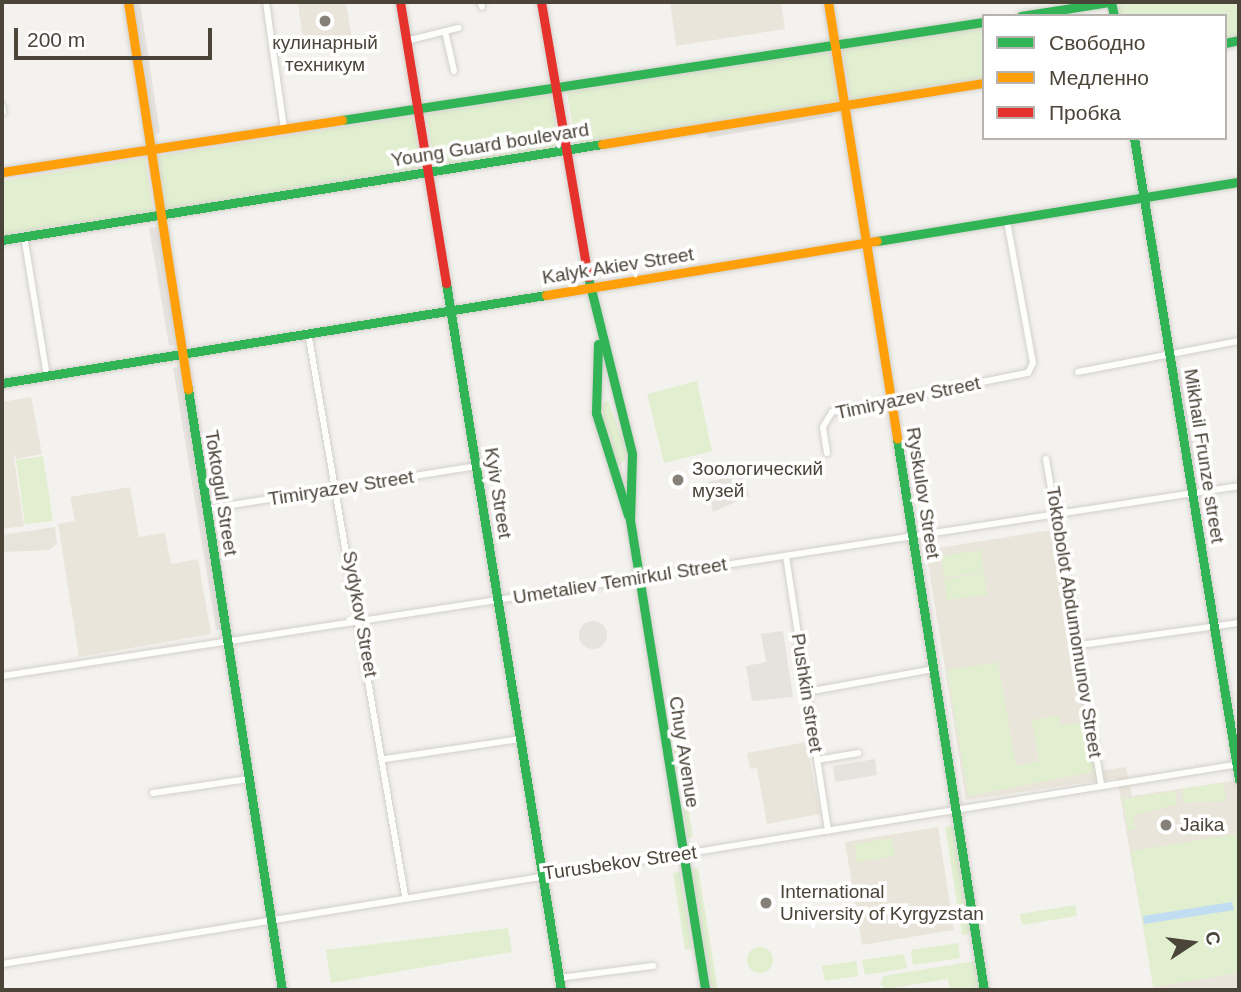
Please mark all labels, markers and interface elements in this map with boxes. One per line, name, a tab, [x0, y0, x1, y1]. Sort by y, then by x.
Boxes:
marker: кулинарный техникум	[317, 13, 333, 29]
scale bar	[18, 14, 215, 58]
legend	[982, 14, 1227, 140]
text: 200 m	[27, 28, 85, 51]
text: Свободно	[1049, 31, 1146, 54]
place label: кулинарный техникум	[272, 32, 378, 76]
text: Медленно	[1049, 66, 1149, 89]
text: Пробка	[1049, 101, 1121, 124]
street label: Young Guard boulevard	[389, 118, 591, 172]
street label: Kalyk Akiev Street	[540, 243, 696, 289]
street label: Mikhail Frunze street	[1179, 367, 1229, 545]
street label: Timiryazev Street	[834, 372, 982, 424]
street label: Ryskulov Street	[901, 426, 945, 560]
street label: Toktogul Street	[200, 429, 242, 557]
street label: Kyiv Street	[480, 446, 516, 540]
place label: Зоологический музей	[692, 458, 823, 502]
street label: Timiryazev Street	[267, 465, 415, 511]
marker: Зоологический музей	[670, 472, 686, 488]
street label: Toktobolot Abdumomunov Street	[1041, 484, 1107, 760]
street label: Sydykov Street	[338, 549, 382, 679]
street label: Umetaliev Temirkul Street	[511, 553, 729, 609]
street label: Pushkin street	[786, 632, 828, 754]
street label: Chuy Avenue	[664, 694, 704, 810]
place label: Jaika	[1180, 814, 1224, 836]
marker: Jaika	[1158, 817, 1174, 833]
street label: Turusbekov Street	[542, 841, 698, 885]
place label: International University of Kyrgyzstan	[780, 881, 984, 925]
marker: International University of Kyrgyzstan	[758, 895, 774, 911]
north arrow	[1157, 908, 1227, 978]
text: С	[1201, 929, 1225, 947]

